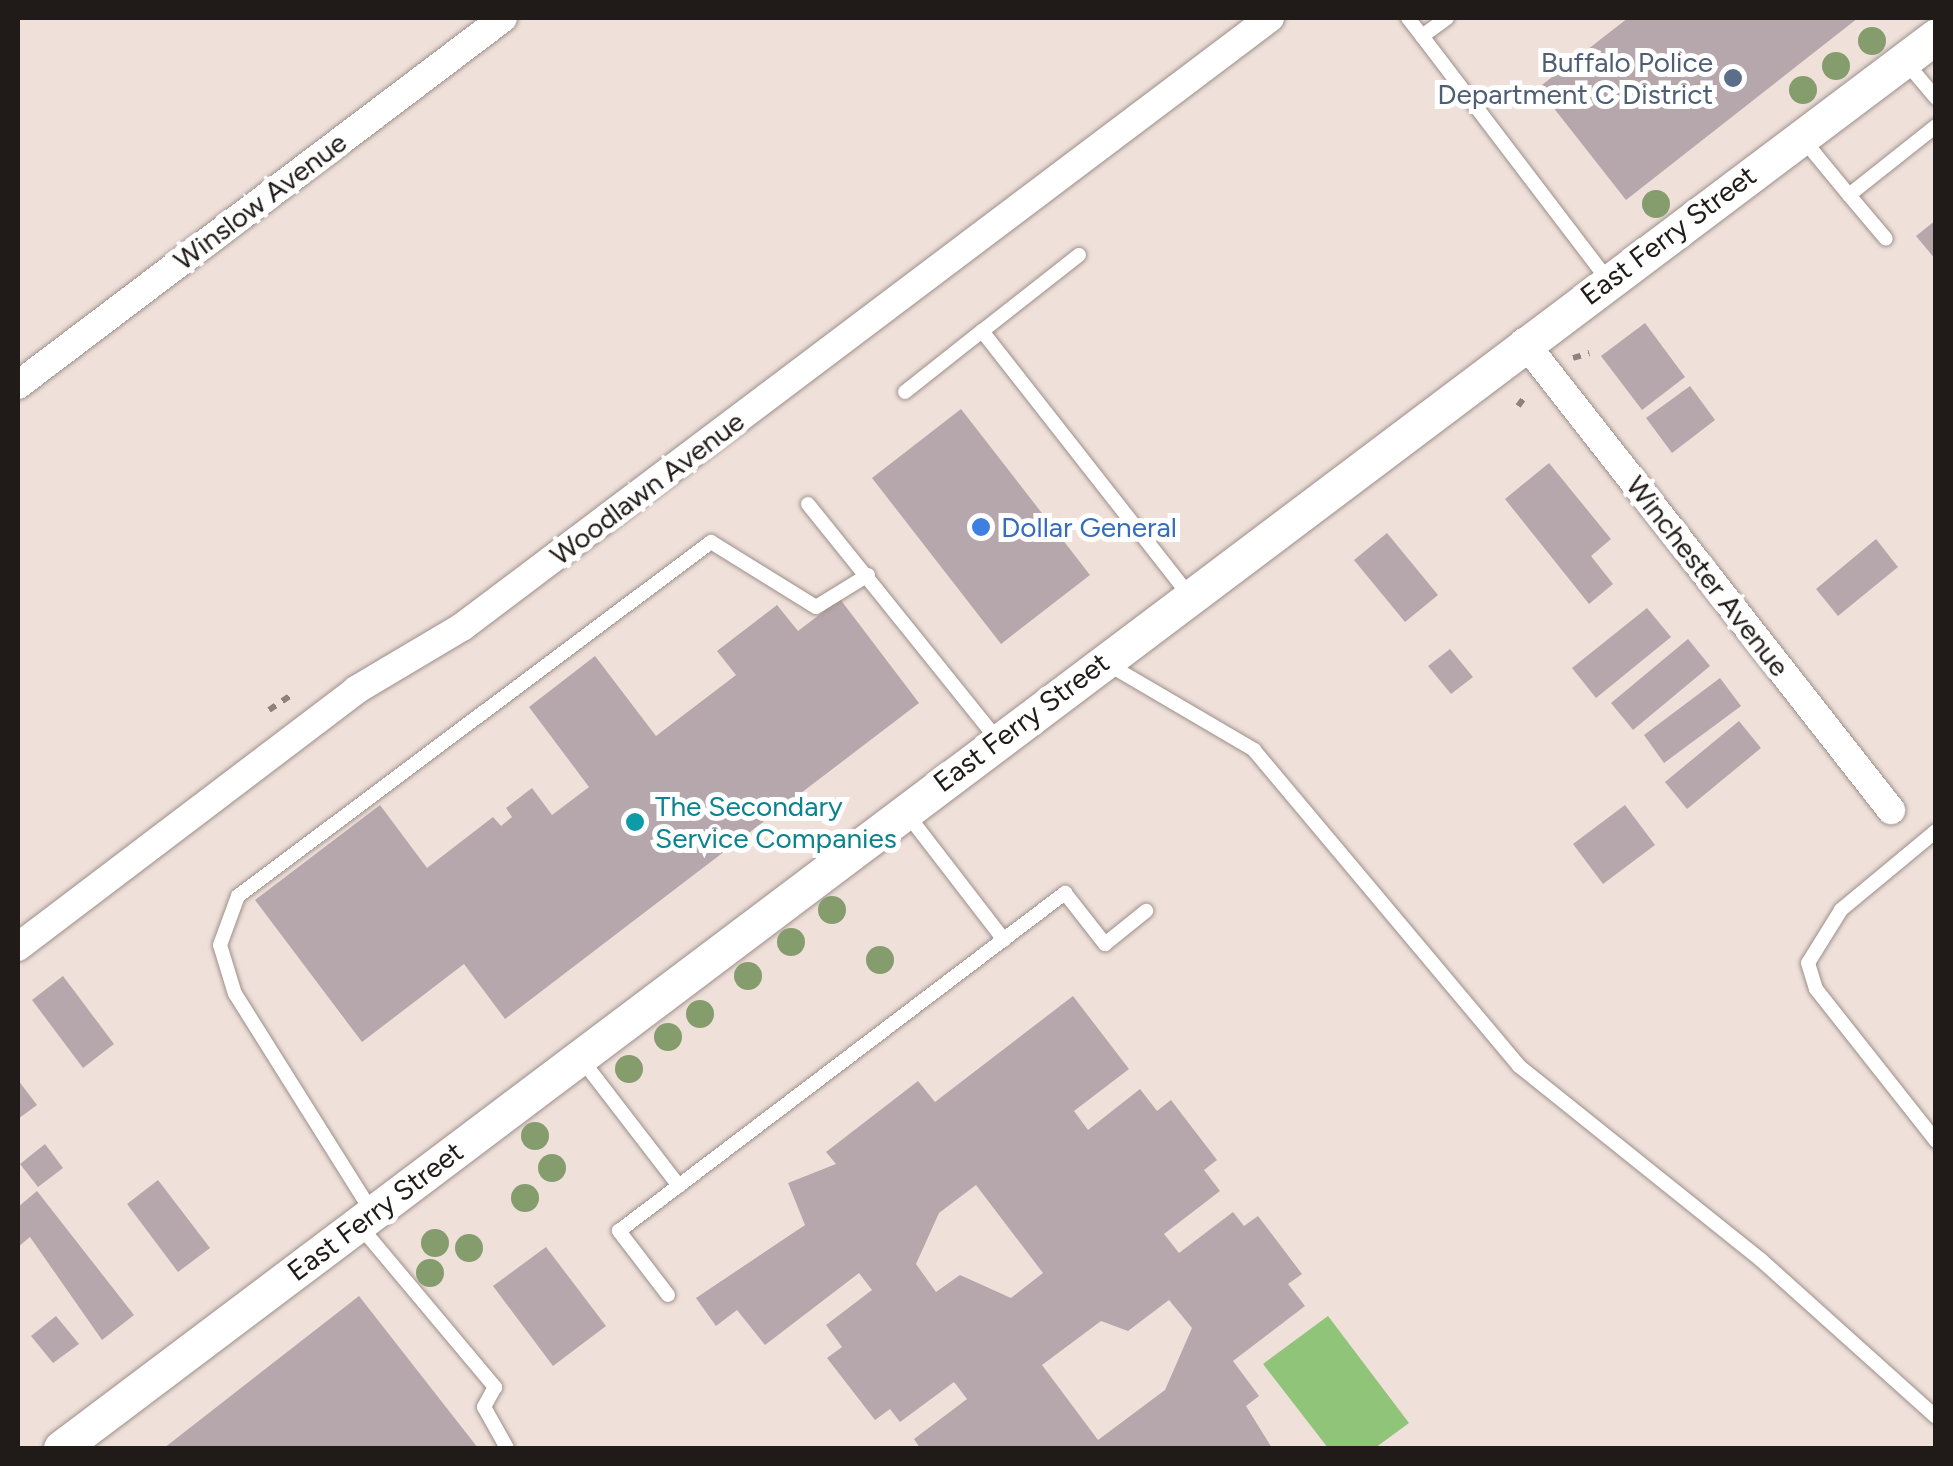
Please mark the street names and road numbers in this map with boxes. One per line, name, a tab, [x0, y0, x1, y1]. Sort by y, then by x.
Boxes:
street label: Winslow Avenue	[167, 125, 353, 277]
street label: East Ferry Street	[1574, 158, 1762, 312]
street label: Woodlawn Avenue	[543, 404, 751, 572]
street label: Winchester Avenue	[1619, 469, 1797, 683]
street label: East Ferry Street	[927, 645, 1115, 799]
street label: East Ferry Street	[281, 1134, 469, 1288]

